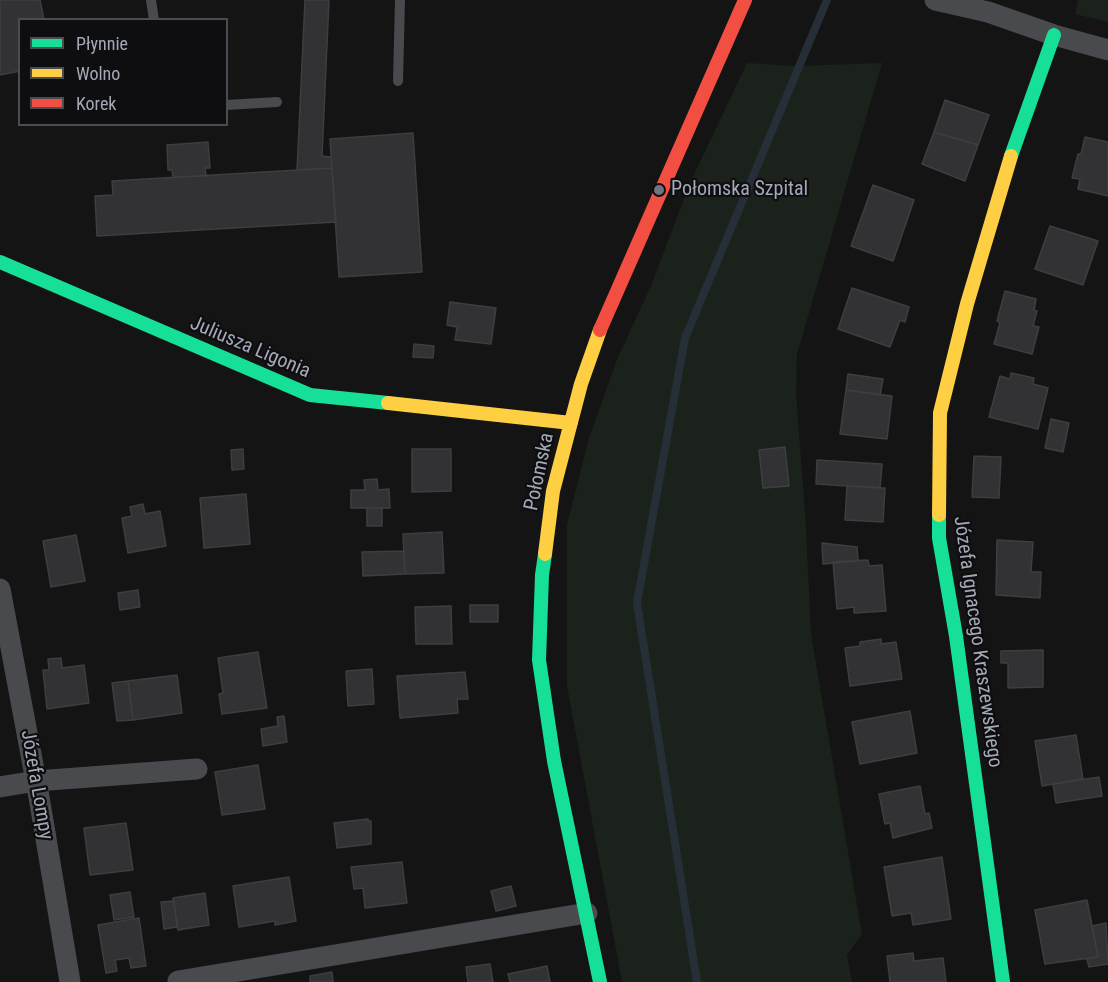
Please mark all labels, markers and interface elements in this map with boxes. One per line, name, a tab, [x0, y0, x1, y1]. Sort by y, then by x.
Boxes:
legend	[18, 18, 228, 126]
text: Płynnie	[76, 33, 128, 54]
text: Wolno	[76, 63, 120, 84]
text: Korek	[76, 93, 116, 114]
place label: Połomska Szpital	[671, 178, 808, 202]
marker: Połomska Szpital	[652, 183, 666, 197]
street label: Juliusza Ligonia	[186, 312, 314, 384]
street label: Połomska	[520, 431, 560, 513]
street label: Józefa Ignacego Kraszewskiego	[947, 515, 1007, 769]
street label: Józefa Lompy	[15, 728, 57, 842]

